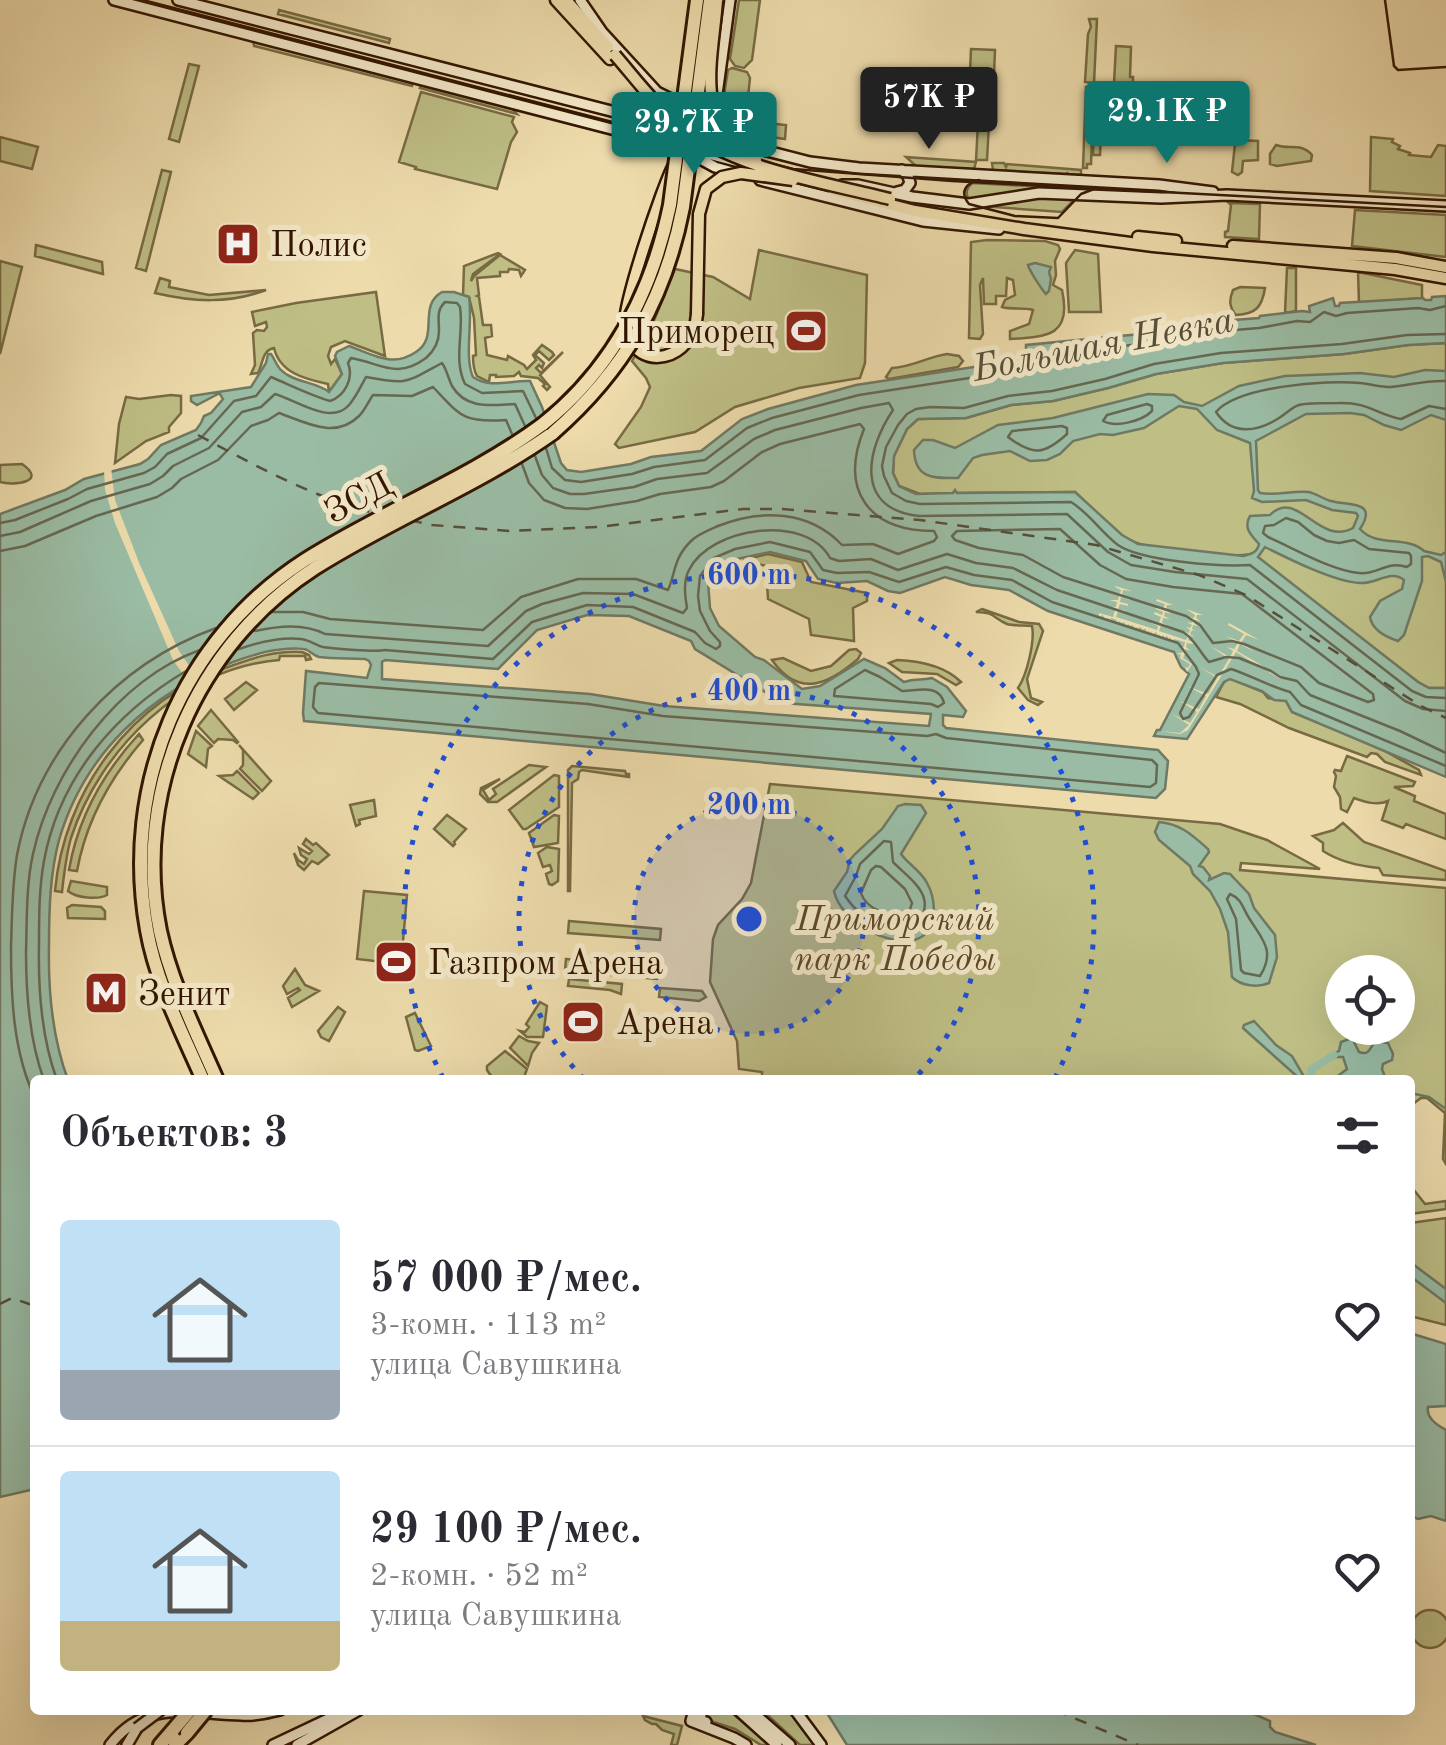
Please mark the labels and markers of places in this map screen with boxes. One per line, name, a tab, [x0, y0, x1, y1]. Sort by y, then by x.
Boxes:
pin: 57K ₽	[859, 67, 999, 152]
pin: 29.1K ₽	[1075, 81, 1259, 166]
pin: 29.7K ₽	[602, 92, 786, 177]
hospital icon: Полис	[215, 221, 261, 267]
place label: Полис	[270, 229, 367, 264]
sports icon: Приморец	[783, 308, 829, 354]
place label: Приморец	[619, 316, 774, 351]
centre of rings	[731, 901, 767, 937]
sports icon: Газпром Арена	[373, 939, 419, 985]
place label: Газпром Арена	[428, 947, 663, 982]
metro station icon: Зенит	[83, 970, 129, 1016]
place label: Зенит	[138, 978, 230, 1013]
sports icon: Арена	[560, 999, 606, 1045]
place label: Арена	[616, 1007, 713, 1042]

